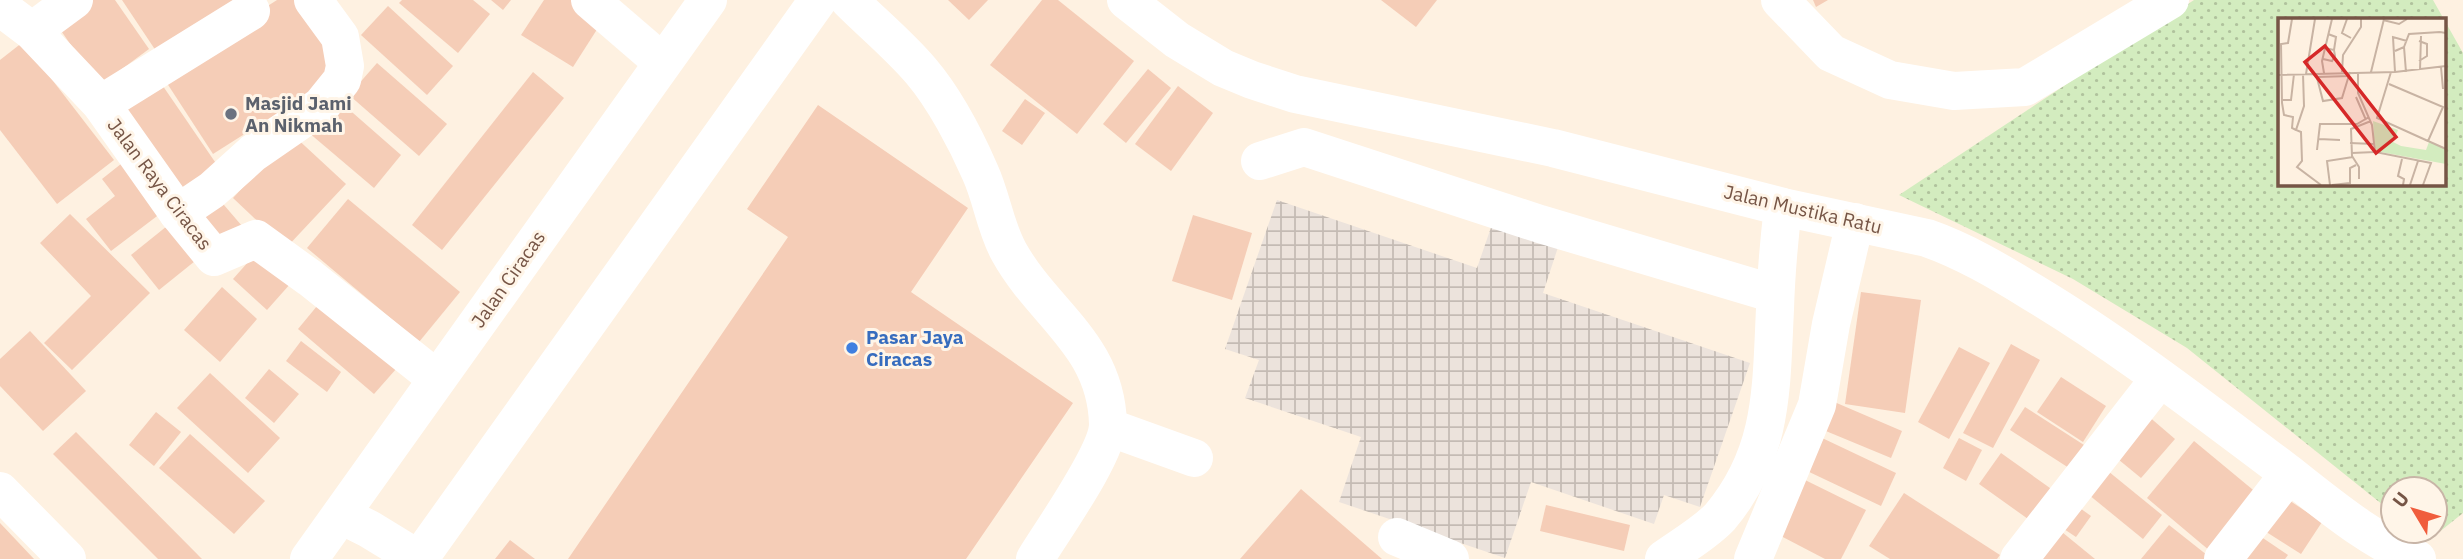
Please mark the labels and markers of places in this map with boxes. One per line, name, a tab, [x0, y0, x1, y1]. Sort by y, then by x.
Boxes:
place label: Masjid Jami An Nikmah	[245, 91, 352, 137]
marker: Masjid Jami An Nikmah	[223, 106, 239, 122]
place label: Pasar Jaya Ciracas	[866, 325, 964, 371]
marker: Pasar Jaya Ciracas	[844, 340, 860, 356]

